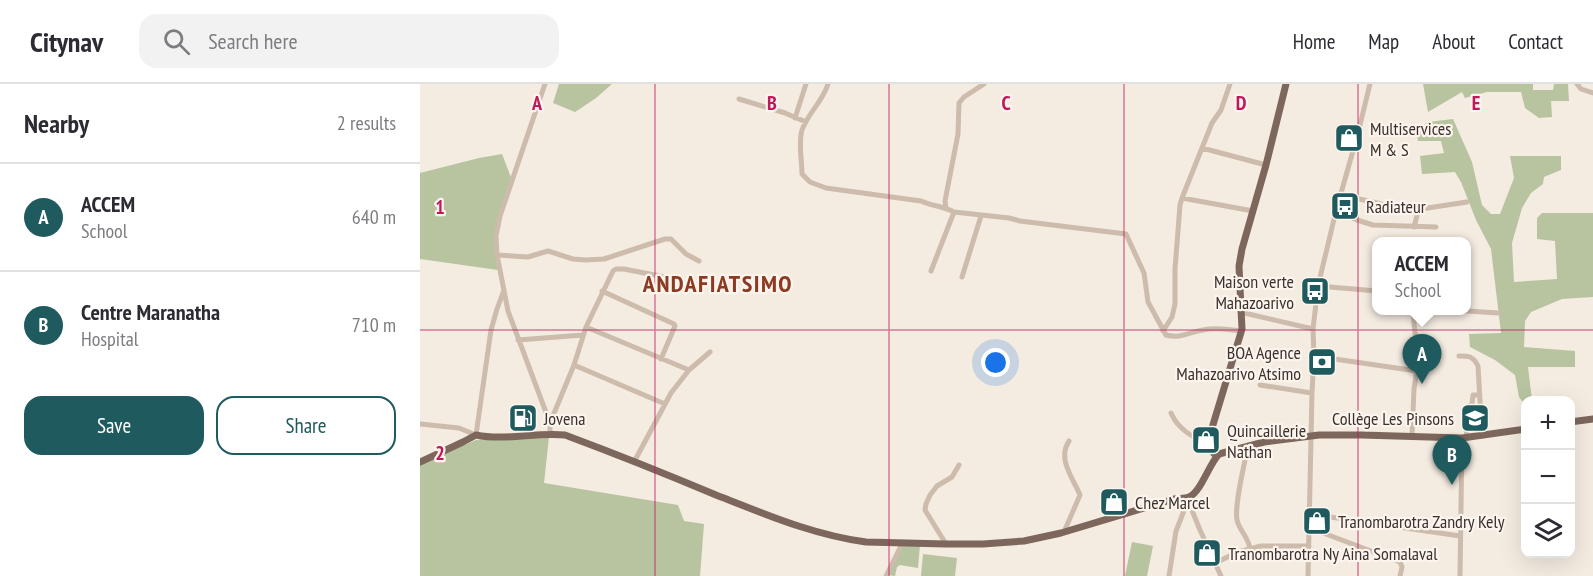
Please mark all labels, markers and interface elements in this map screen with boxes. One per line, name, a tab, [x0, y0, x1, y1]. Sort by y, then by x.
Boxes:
search box	[139, 14, 559, 68]
text: Citynav	[30, 23, 103, 60]
icon: search	[160, 25, 193, 58]
text: Search here	[208, 27, 298, 55]
text: Home	[1293, 28, 1335, 55]
text: Map	[1368, 28, 1399, 55]
text: About	[1432, 28, 1475, 55]
text: Contact	[1508, 28, 1563, 55]
text: A	[531, 90, 543, 116]
text: B	[767, 90, 777, 116]
text: C	[1001, 90, 1011, 116]
text: D	[1236, 90, 1247, 116]
text: E	[1472, 90, 1480, 116]
text: Nearby	[24, 107, 89, 140]
text: 2 results	[337, 110, 396, 136]
place label: Multiservices M & S	[1370, 117, 1451, 161]
shop icon: Multiservices M & S	[1333, 122, 1365, 154]
text: ACCEM	[81, 190, 135, 218]
bus stop icon: Radiateur	[1329, 190, 1361, 222]
text: 1	[435, 194, 445, 220]
place label: Radiateur	[1366, 195, 1426, 218]
text: A	[38, 204, 49, 230]
text: 640 m	[352, 204, 396, 230]
text: School	[81, 218, 127, 244]
popup	[1372, 237, 1471, 315]
text: ACCEM	[1394, 249, 1449, 277]
district label: ANDAFIATSIMO	[642, 268, 793, 299]
place label: Maison verte Mahazoarivo	[1214, 270, 1294, 314]
bus stop icon: Maison verte Mahazoarivo	[1299, 275, 1331, 307]
text: School	[1394, 277, 1441, 303]
text: Centre Maranatha	[81, 298, 220, 326]
text: B	[39, 312, 48, 338]
text: 710 m	[352, 312, 396, 338]
text: Hospital	[81, 326, 138, 352]
pin: A	[1402, 334, 1442, 384]
place label: BOA Agence Mahazoarivo Atsimo	[1176, 341, 1301, 385]
bank icon: BOA Agence Mahazoarivo Atsimo	[1306, 346, 1338, 378]
your location	[981, 348, 1010, 377]
button: Save	[24, 396, 204, 455]
button: Share	[216, 396, 396, 455]
map controls	[1521, 396, 1575, 558]
button: +	[1521, 396, 1575, 450]
fuel station icon: Jovena	[507, 402, 539, 434]
school or university icon: Collège Les Pinsons	[1459, 402, 1491, 434]
place label: Jovena	[543, 407, 585, 430]
place label: Collège Les Pinsons	[1332, 407, 1454, 430]
place label: Quincaillerie Nathan	[1227, 419, 1306, 463]
shop icon: Quincaillerie Nathan	[1190, 424, 1222, 456]
pin: B	[1432, 436, 1472, 485]
text: 2	[435, 440, 445, 466]
button: −	[1521, 450, 1575, 504]
shop icon: Chez Marcel	[1098, 486, 1130, 518]
place label: Chez Marcel	[1135, 491, 1210, 514]
button: layers	[1521, 504, 1575, 558]
shop icon: Tranombarotra Zandry Kely	[1301, 505, 1333, 537]
place label: Tranombarotra Zandry Kely	[1338, 510, 1505, 533]
shop icon: Tranombarotra Ny Aina Somalaval	[1191, 537, 1223, 569]
place label: Tranombarotra Ny Aina Somalaval	[1228, 542, 1438, 565]

